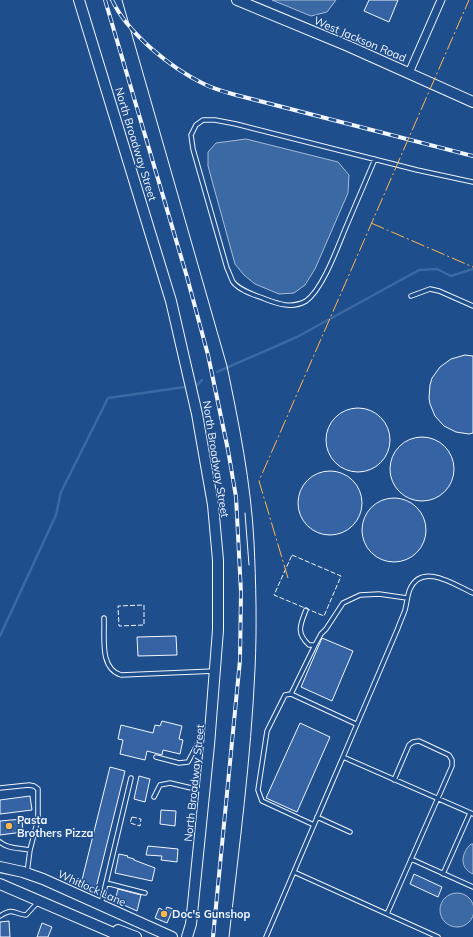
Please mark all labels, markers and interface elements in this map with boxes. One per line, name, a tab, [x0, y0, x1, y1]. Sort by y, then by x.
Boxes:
street label: West Jackson Road	[312, 13, 408, 65]
street label: North Broadway Street	[112, 86, 160, 203]
street label: North Broadway Street	[200, 400, 232, 518]
street label: North Broadway Street	[181, 723, 207, 842]
place label: Pasta Brothers Pizza	[17, 813, 94, 840]
marker: Pasta Brothers Pizza	[4, 821, 14, 831]
street label: Whitlock Lane	[56, 867, 128, 909]
place label: Doc's Gunshop	[172, 907, 251, 921]
marker: Doc's Gunshop	[159, 909, 169, 919]

